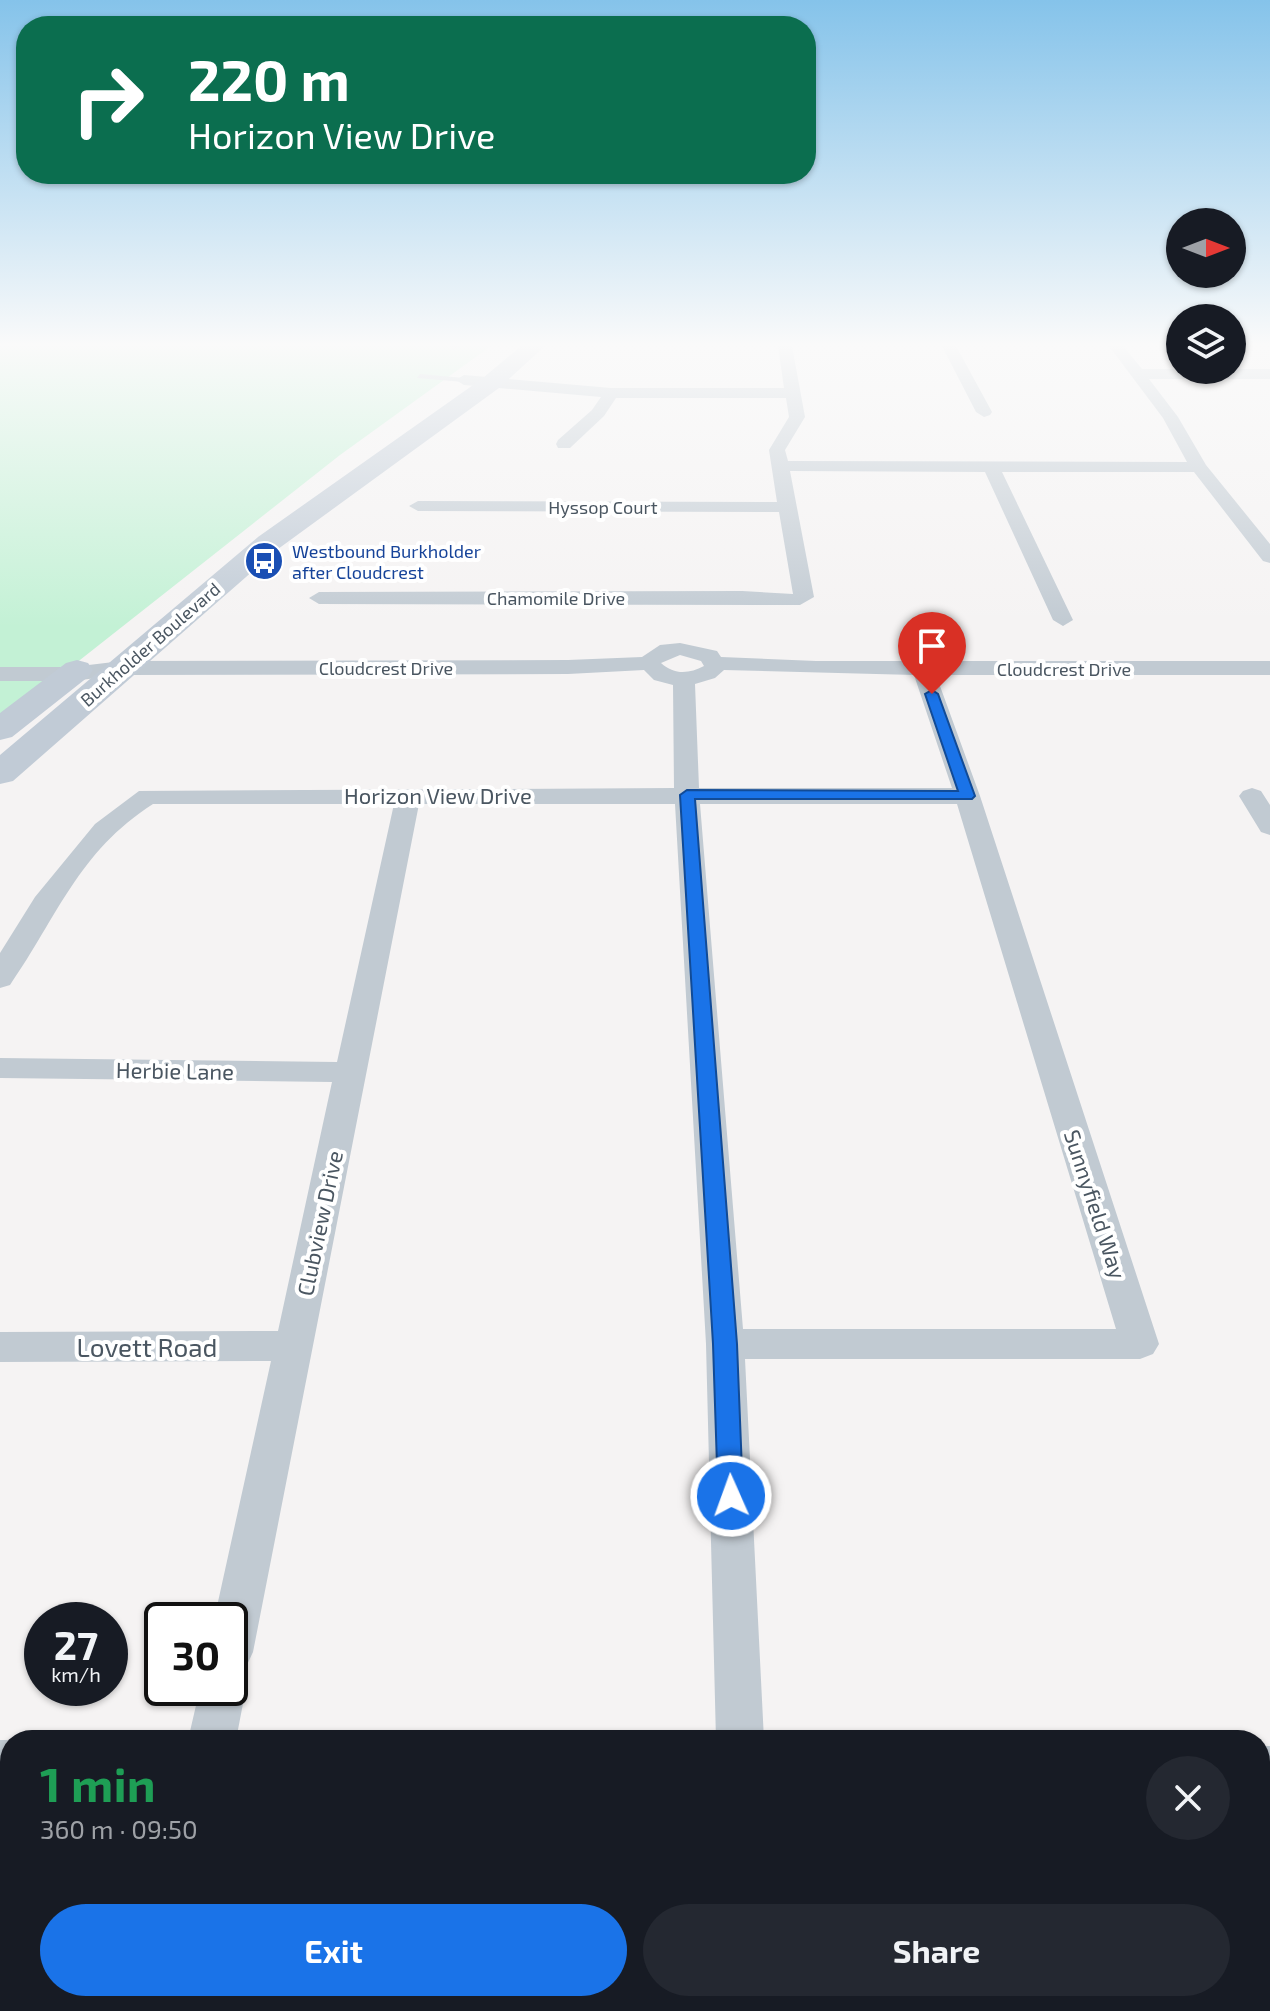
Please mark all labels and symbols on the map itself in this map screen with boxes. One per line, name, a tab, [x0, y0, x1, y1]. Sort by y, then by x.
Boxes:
north arrow	[1166, 208, 1246, 288]
street label: Hyssop Court	[548, 496, 658, 518]
bus stop icon: Westbound Burkholder after Cloudcrest	[243, 540, 285, 582]
place label: Westbound Burkholder after Cloudcrest	[292, 540, 481, 583]
street label: Burkholder Boulevard	[76, 577, 224, 711]
street label: Chamomile Drive	[487, 587, 625, 609]
pin	[898, 612, 966, 694]
street label: Cloudcrest Drive	[319, 657, 453, 679]
street label: Cloudcrest Drive	[997, 658, 1131, 680]
street label: Horizon View Drive	[344, 782, 532, 808]
street label: Herbie Lane	[116, 1056, 234, 1084]
street label: Sunnyfield Way	[1060, 1126, 1132, 1282]
street label: Clubview Drive	[291, 1148, 347, 1298]
street label: Lovett Road	[77, 1331, 218, 1362]
position arrow	[689, 1454, 773, 1538]
speed limit sign: 30	[144, 1602, 248, 1706]

